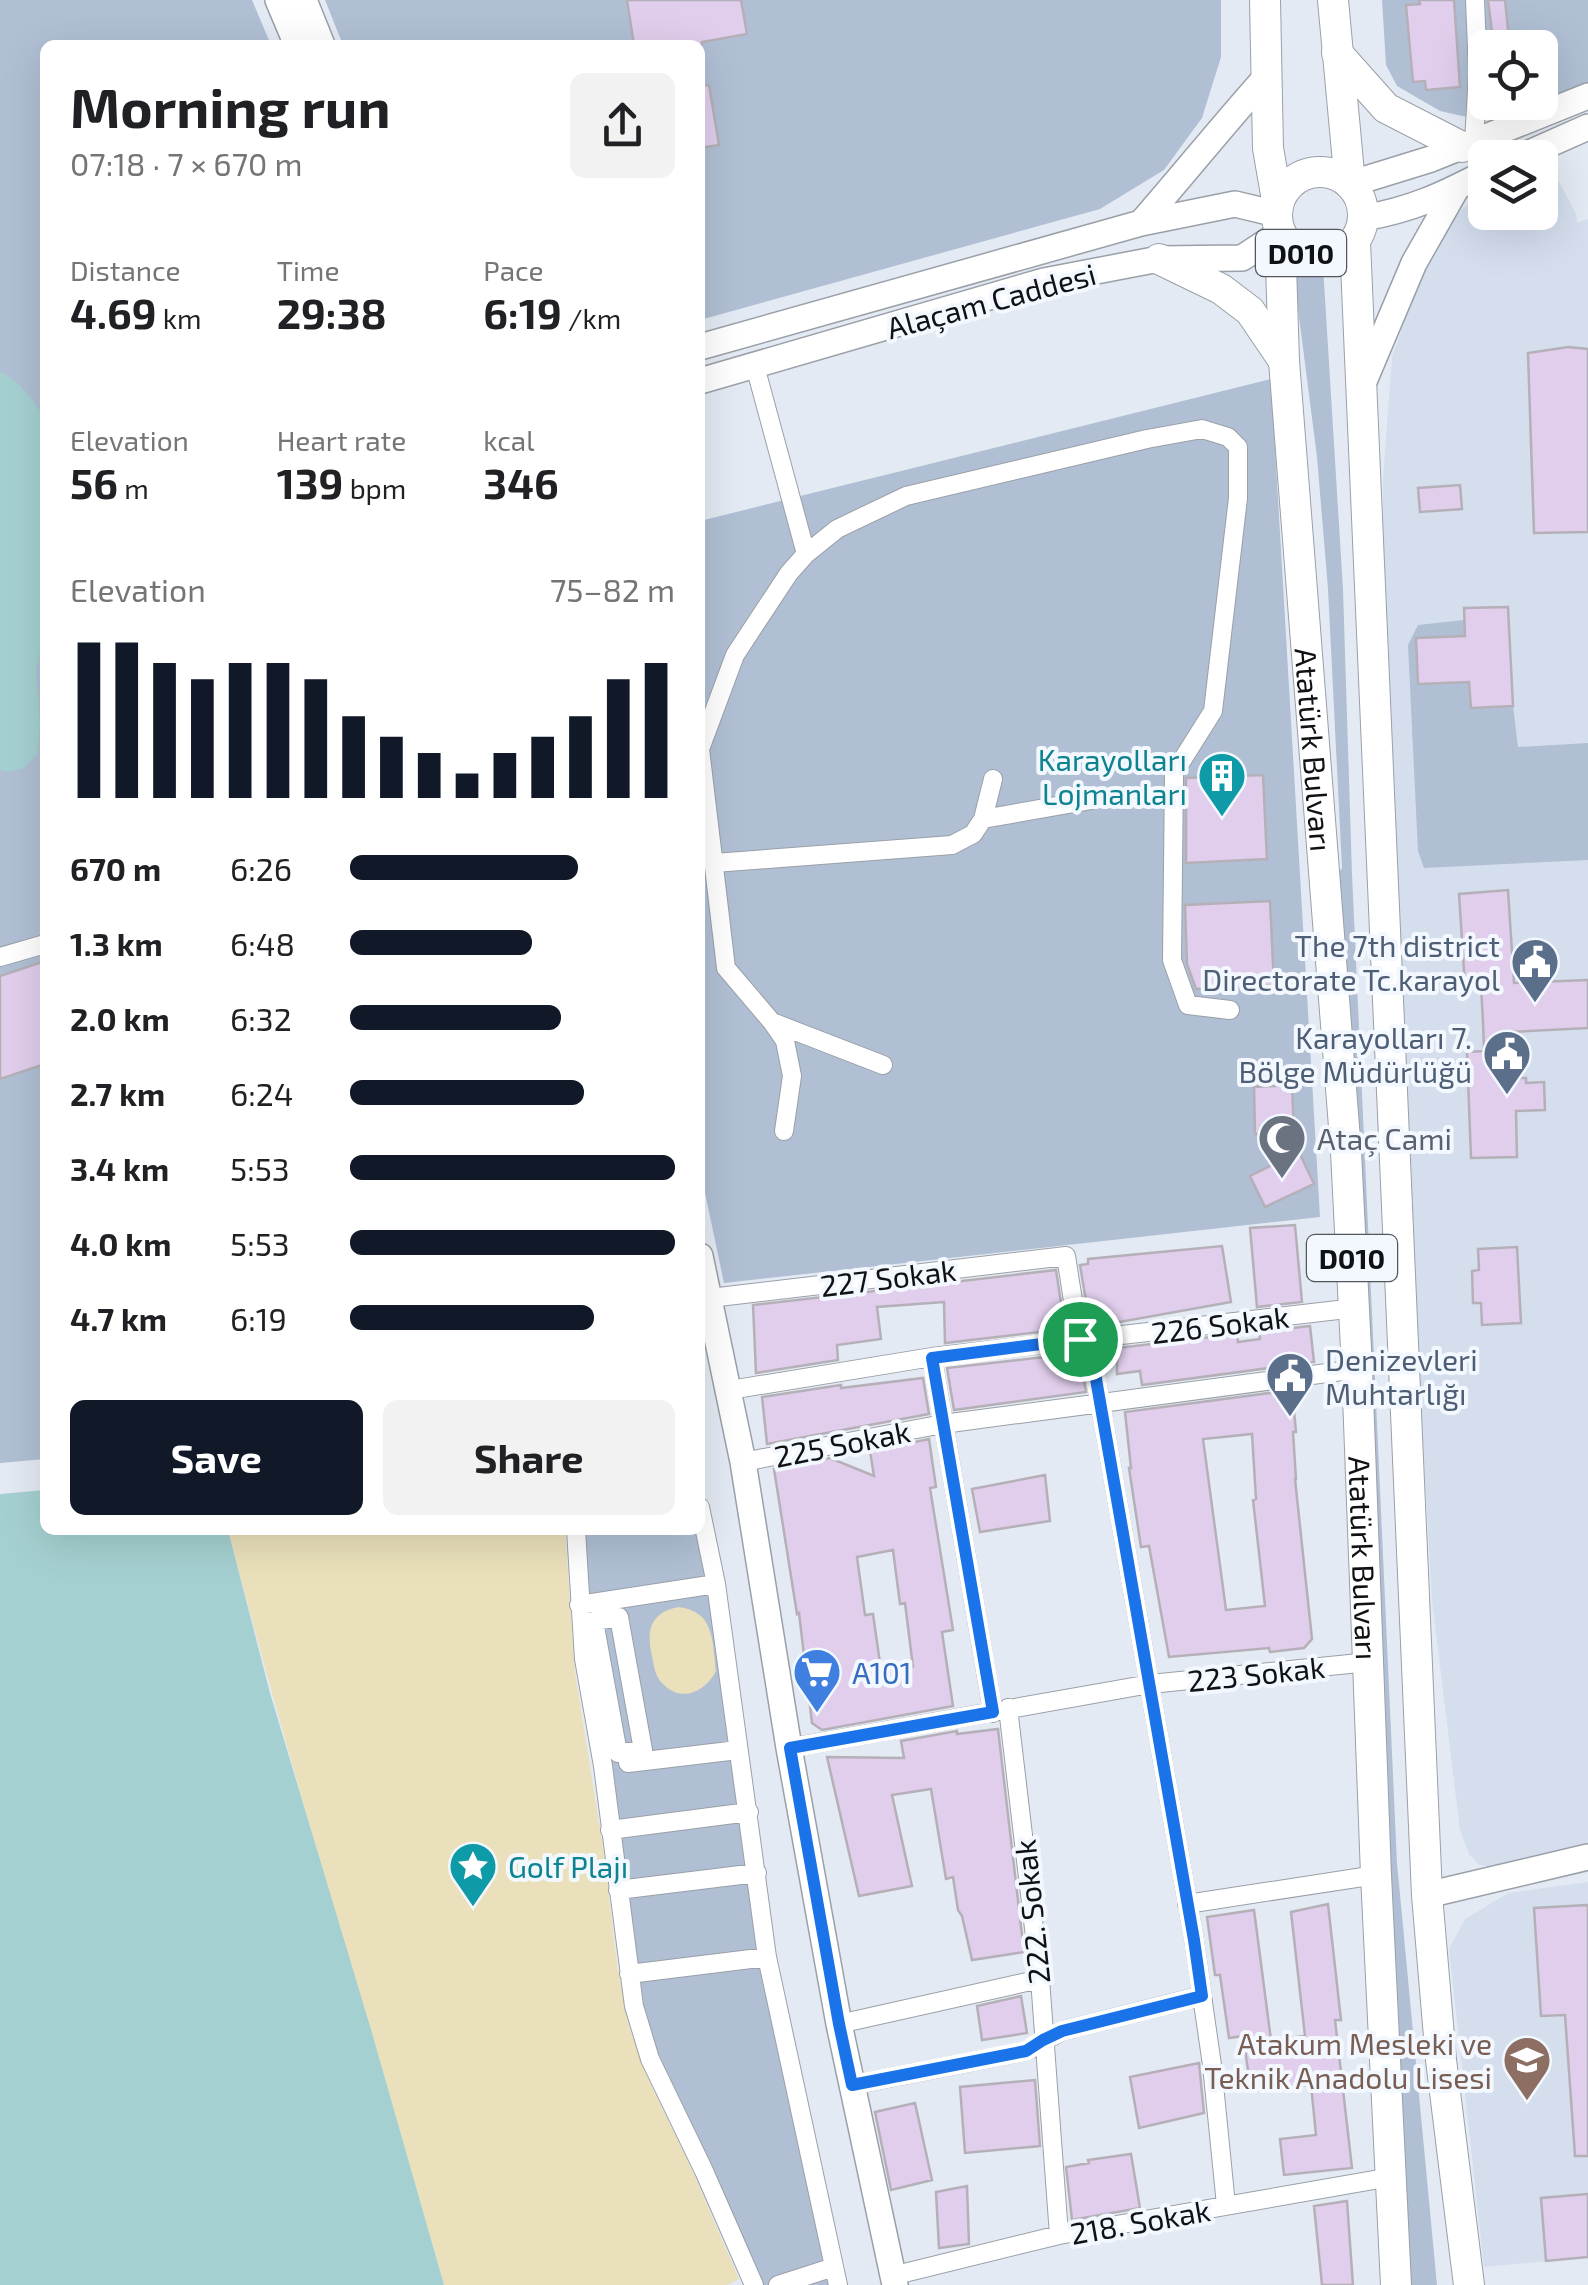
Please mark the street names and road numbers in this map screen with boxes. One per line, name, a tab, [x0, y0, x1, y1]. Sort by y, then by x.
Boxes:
road number: D010	[1256, 230, 1346, 276]
street label: Alaçam Caddesi	[883, 255, 1100, 346]
street label: Atatürk Bulvarı	[1289, 647, 1340, 853]
road number: D010	[1307, 1235, 1397, 1281]
street label: 227 Sokak	[818, 1251, 958, 1303]
street label: 226 Sokak	[1149, 1298, 1291, 1350]
street label: 225 Sokak	[771, 1412, 913, 1474]
street label: Atatürk Bulvarı	[1342, 1455, 1386, 1661]
street label: 223 Sokak	[1186, 1648, 1326, 1698]
street label: 222. Sokak	[1006, 1838, 1056, 1986]
street label: 218. Sokak	[1067, 2191, 1213, 2251]

